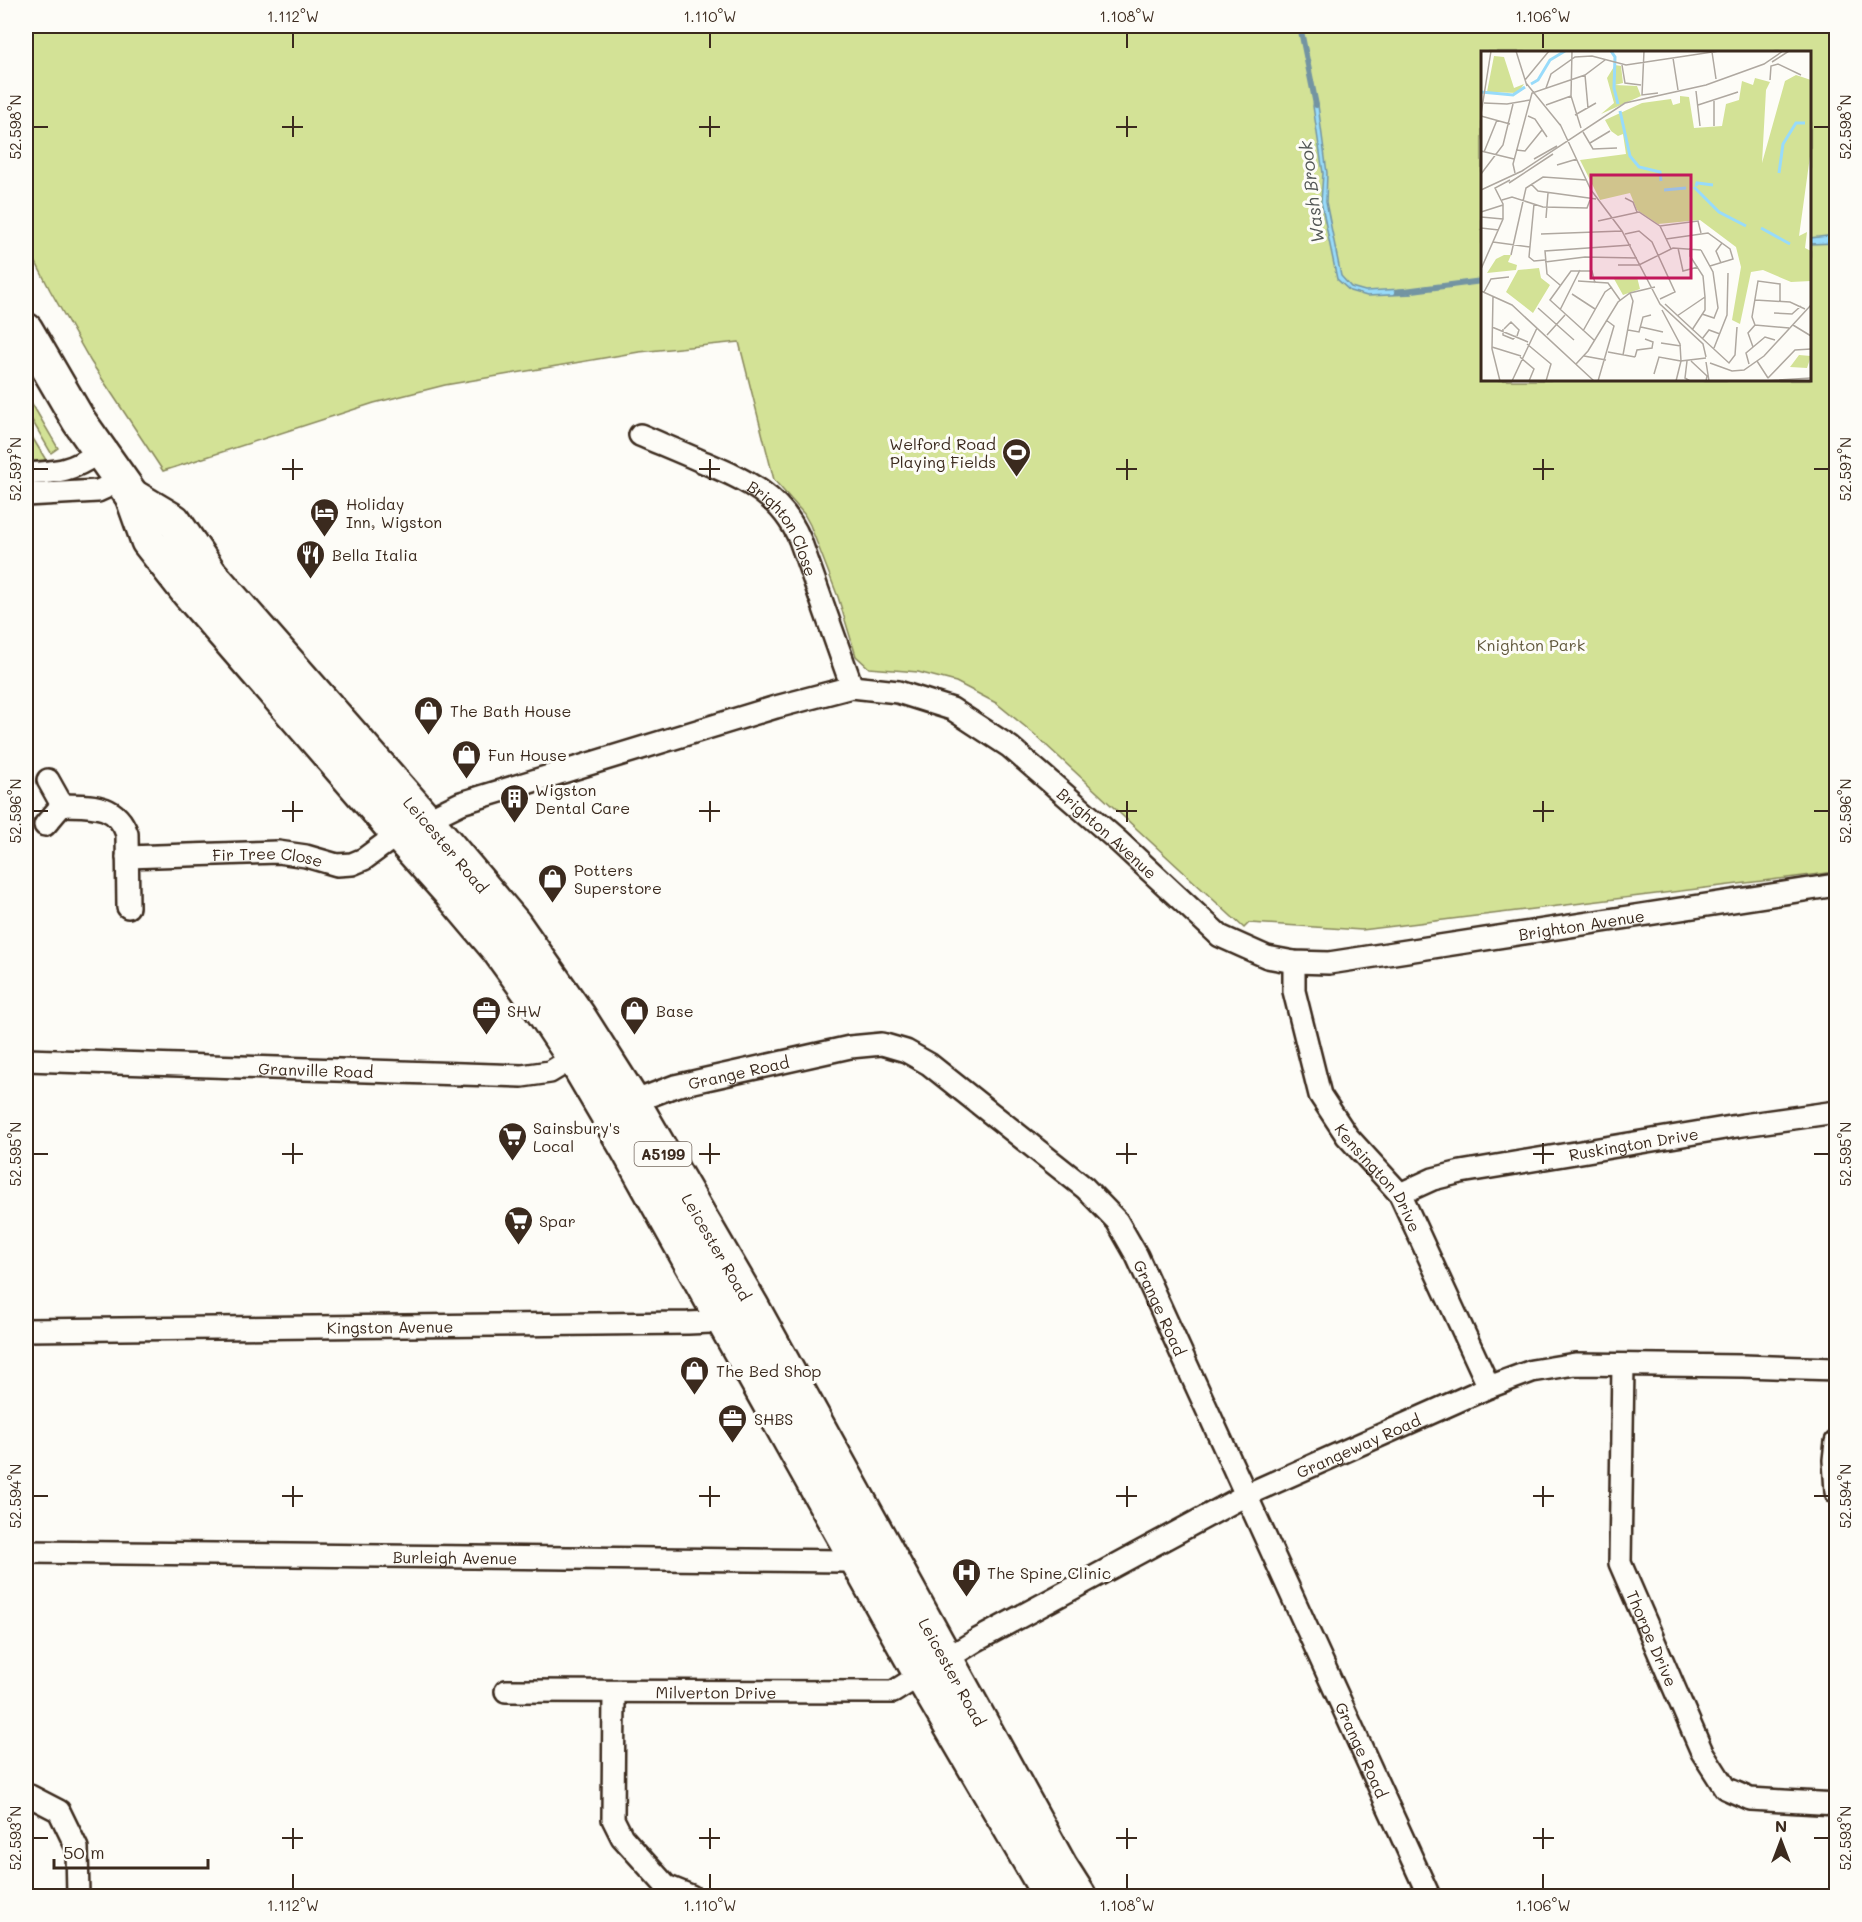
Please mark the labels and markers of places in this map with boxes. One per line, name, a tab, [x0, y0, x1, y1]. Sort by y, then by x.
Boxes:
place label: Welford Road Playing Fields	[889, 433, 996, 472]
sports icon: Welford Road Playing Fields	[1001, 436, 1033, 478]
place label: Holiday Inn, Wigston	[346, 493, 442, 532]
hotel icon: Holiday Inn, Wigston	[309, 496, 341, 538]
restaurant icon: Bella Italia	[295, 538, 327, 580]
place label: Bella Italia	[332, 544, 418, 565]
shop icon: The Bath House	[413, 694, 445, 736]
place label: The Bath House	[450, 700, 571, 721]
shop icon: Fun House	[451, 738, 483, 780]
place label: Fun House	[488, 744, 567, 765]
place label: Wigston Dental Care	[535, 779, 630, 818]
building icon: Wigston Dental Care	[498, 782, 530, 824]
place label: Potters Superstore	[574, 859, 662, 898]
shop icon: Potters Superstore	[537, 862, 569, 904]
office icon: SHW	[470, 994, 502, 1036]
shop icon: Base	[619, 994, 651, 1036]
place label: SHW	[507, 1000, 541, 1021]
place label: Base	[656, 1000, 694, 1021]
place label: Sainsbury's Local	[533, 1117, 620, 1156]
supermarket icon: Sainsbury's Local	[496, 1120, 528, 1162]
supermarket icon: Spar	[502, 1204, 534, 1246]
place label: Spar	[539, 1210, 576, 1231]
shop icon: The Bed Shop	[679, 1354, 711, 1396]
place label: The Bed Shop	[716, 1360, 822, 1381]
office icon: SHBS	[717, 1402, 749, 1444]
place label: SHBS	[754, 1408, 793, 1429]
hospital icon: The Spine Clinic	[950, 1556, 982, 1598]
place label: The Spine Clinic	[987, 1562, 1111, 1583]

